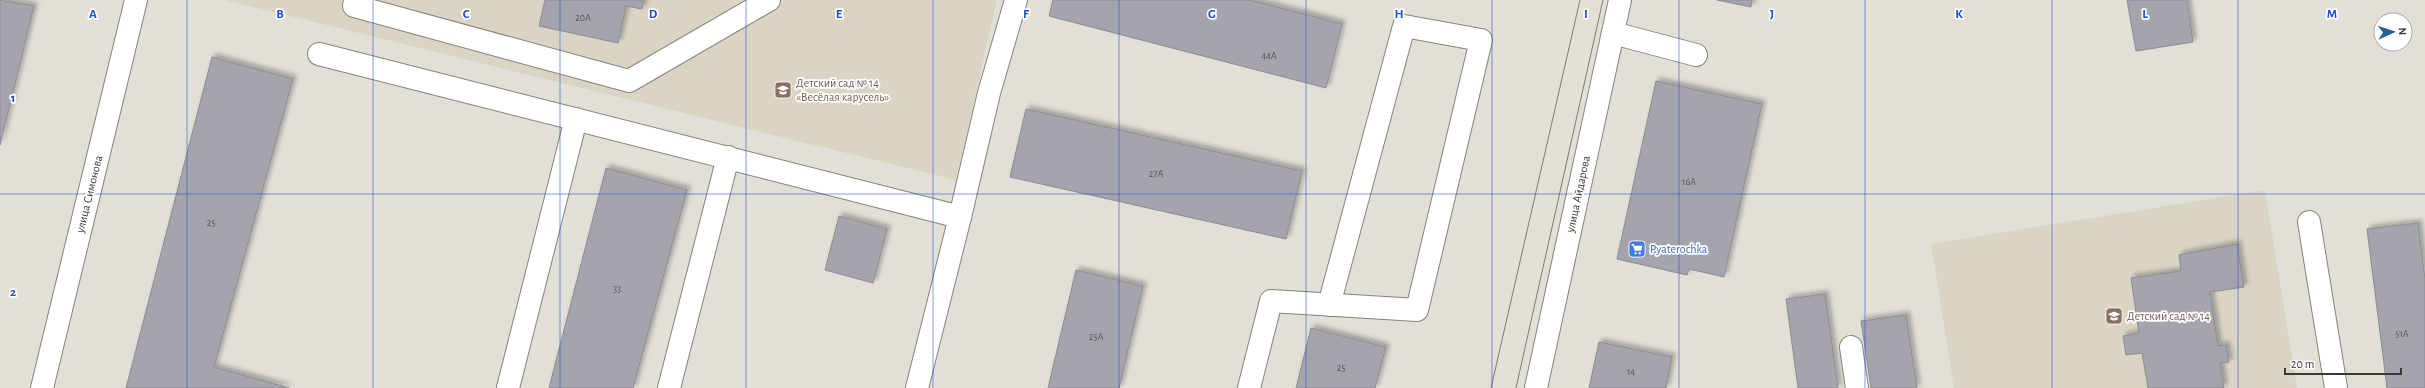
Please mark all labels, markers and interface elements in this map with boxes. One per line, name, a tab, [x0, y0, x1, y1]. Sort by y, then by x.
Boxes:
text: A	[89, 8, 97, 21]
text: B	[276, 8, 284, 21]
text: C	[463, 8, 470, 21]
text: D	[649, 8, 658, 21]
text: E	[836, 8, 843, 21]
text: F	[1023, 8, 1030, 21]
text: G	[1208, 8, 1216, 21]
text: H	[1394, 8, 1404, 21]
text: I	[1584, 8, 1588, 21]
text: J	[1770, 8, 1774, 21]
text: K	[1955, 8, 1963, 21]
text: L	[2142, 8, 2148, 21]
text: M	[2327, 8, 2337, 21]
north arrow	[2373, 12, 2413, 52]
house number: 20А	[575, 13, 591, 23]
text: N	[2397, 27, 2408, 36]
house number: 44А	[1261, 51, 1277, 61]
place label: Детский сад № 14 «Весёлая карусель»	[796, 77, 889, 104]
school or university icon: Детский сад № 14 «Весёлая карусель»	[773, 80, 793, 100]
text: 1	[11, 92, 15, 105]
street label: улица Симонова	[73, 153, 106, 235]
street label: улица Айдарова	[1564, 154, 1593, 235]
house number: 27А	[1149, 169, 1163, 179]
house number: 16А	[1682, 177, 1696, 187]
house number: 25	[207, 218, 215, 228]
supermarket icon: Pyaterochka	[1627, 239, 1647, 259]
place label: Pyaterochka	[1650, 243, 1708, 256]
house number: 33	[613, 284, 621, 294]
text: 2	[10, 286, 16, 299]
school or university icon: Детский сад № 14	[2104, 306, 2124, 326]
place label: Детский сад № 14	[2127, 310, 2210, 322]
house number: 51А	[2395, 329, 2409, 339]
house number: 25А	[1089, 332, 1103, 342]
scale bar	[2285, 350, 2401, 376]
text: 20 m	[2291, 358, 2314, 370]
house number: 25	[1337, 363, 1345, 373]
house number: 14	[1627, 367, 1635, 377]

